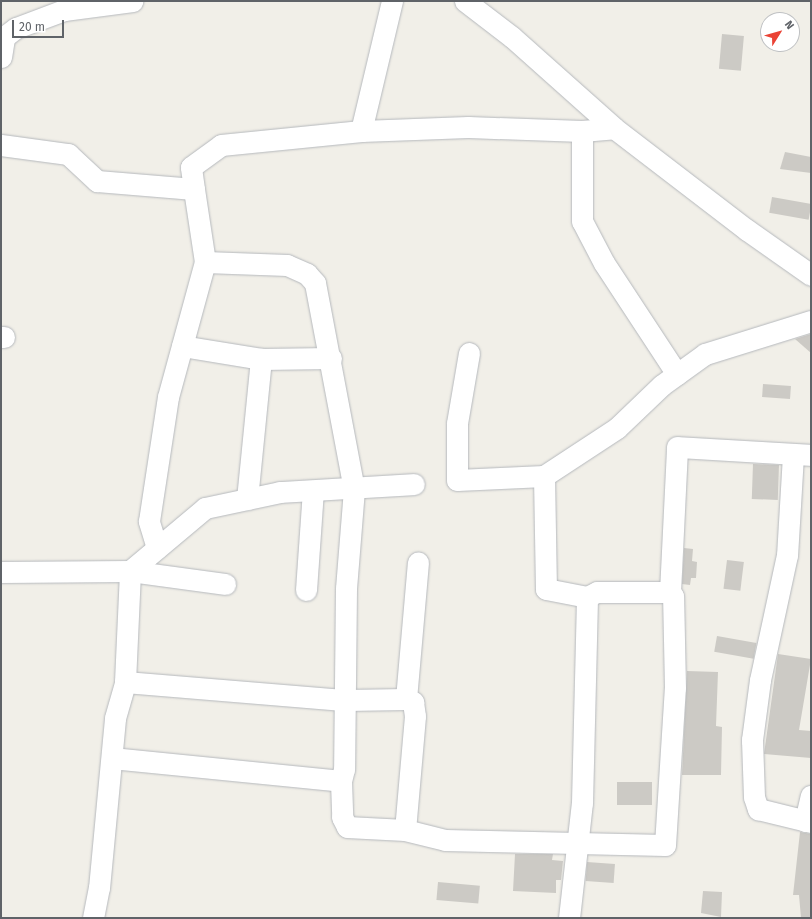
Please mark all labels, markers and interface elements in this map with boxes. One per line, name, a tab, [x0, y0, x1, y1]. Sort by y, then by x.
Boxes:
scale bar	[14, 12, 66, 38]
north arrow	[760, 12, 800, 52]
text: N	[782, 18, 797, 32]
text: 20 m	[19, 20, 45, 34]

